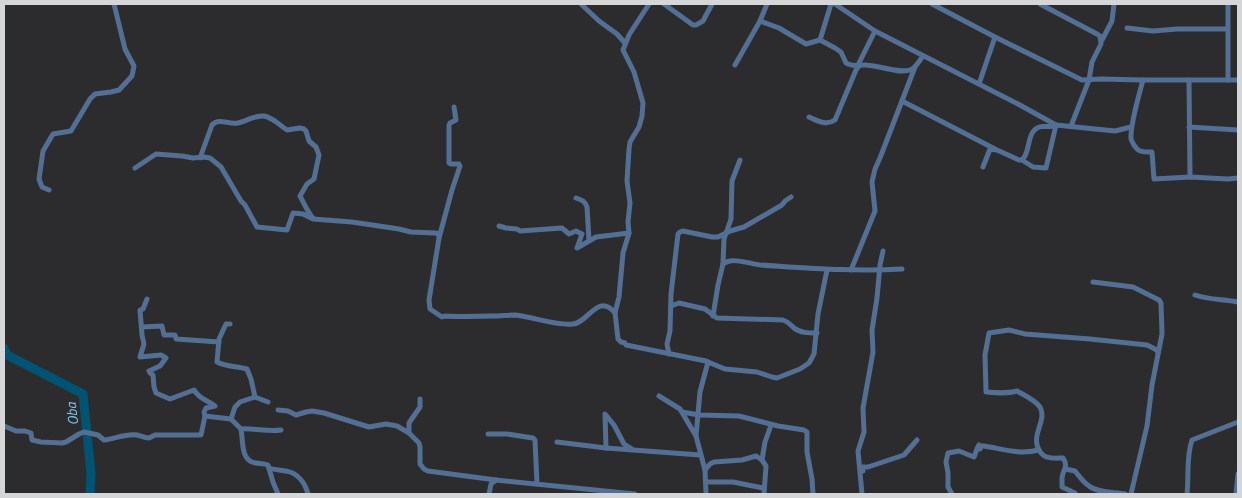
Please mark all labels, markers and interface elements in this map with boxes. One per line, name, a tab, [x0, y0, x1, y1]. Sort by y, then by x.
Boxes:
water label: Oba	[60, 401, 83, 426]

